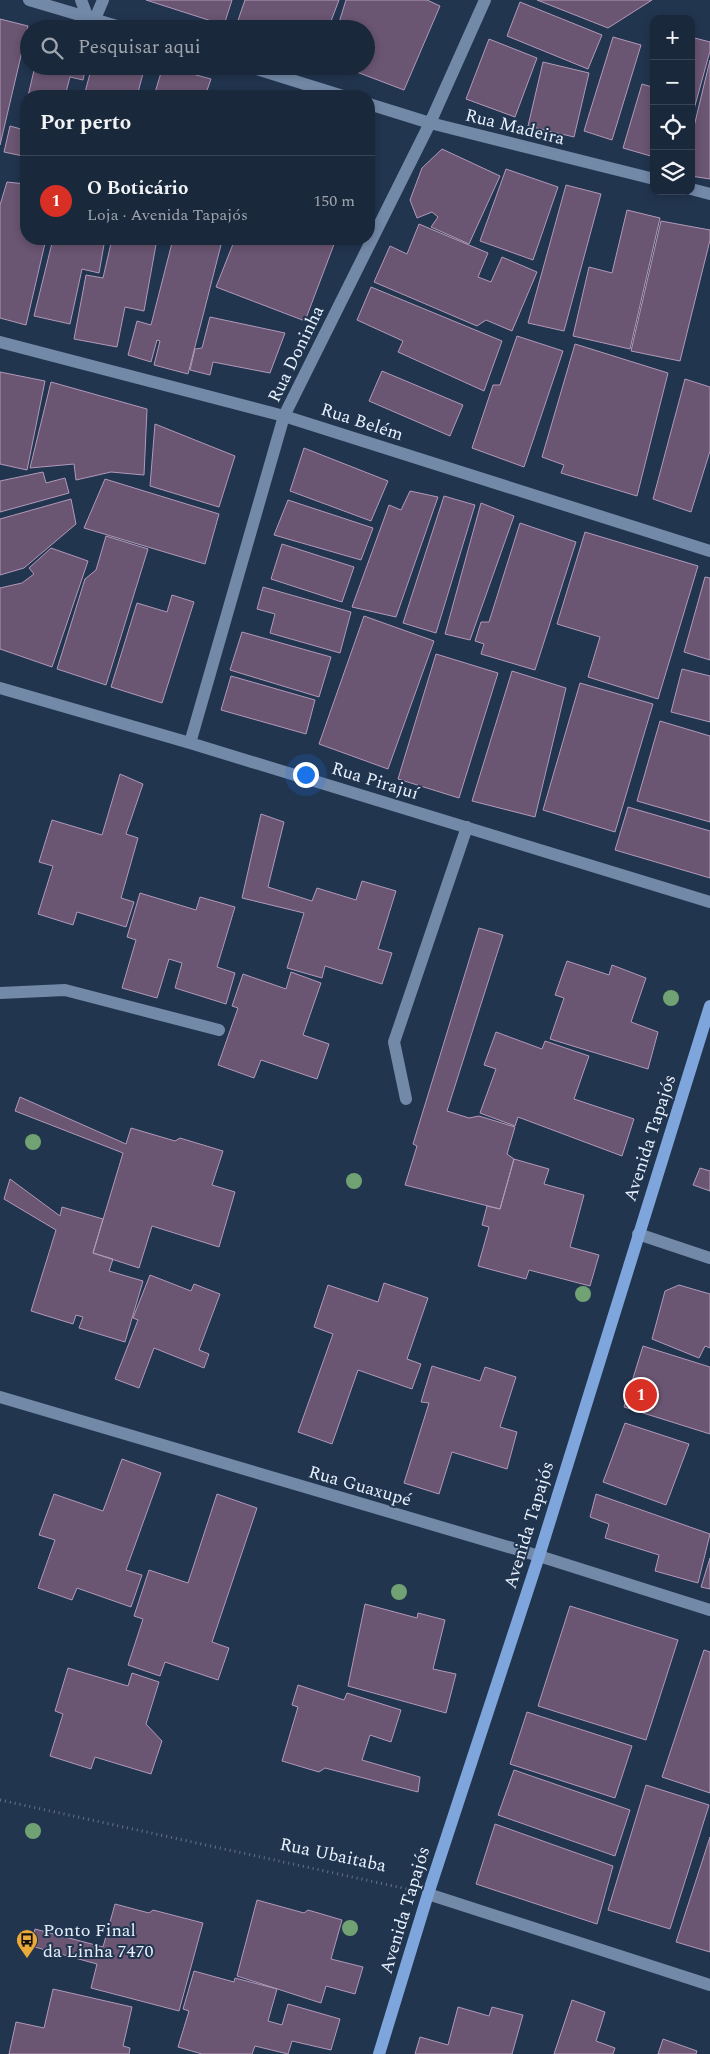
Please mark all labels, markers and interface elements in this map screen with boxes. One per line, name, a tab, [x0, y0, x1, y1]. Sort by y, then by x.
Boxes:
map controls	[650, 15, 695, 195]
button: +	[650, 15, 695, 60]
search box	[20, 20, 375, 75]
text: Pesquisar aqui	[78, 33, 201, 62]
icon: search	[38, 34, 66, 62]
button: −	[650, 60, 695, 105]
street label: Rua Madeira	[462, 102, 568, 152]
button: locate	[650, 105, 695, 150]
text: Por perto	[40, 107, 131, 139]
button: layers	[650, 150, 695, 195]
text: O Boticário	[87, 174, 188, 203]
text: 1	[52, 189, 60, 213]
text: 150 m	[313, 189, 355, 213]
text: Loja · Avenida Tapajós	[87, 203, 248, 227]
street label: Rua Doninha	[261, 301, 331, 407]
street label: Rua Belém	[317, 396, 407, 448]
street label: Rua Pirajuí	[328, 755, 423, 807]
your location	[293, 762, 319, 788]
street label: Avenida Tapajós	[617, 1071, 683, 1205]
pin: 1	[625, 1376, 657, 1414]
street label: Rua Guaxupé	[305, 1458, 415, 1514]
street label: Avenida Tapajós	[497, 1458, 561, 1592]
street label: Rua Ubaitaba	[277, 1831, 389, 1879]
street label: Avenida Tapajós	[373, 1843, 437, 1977]
place label: Ponto Final da Linha 7470	[43, 1917, 154, 1965]
bus stop icon: Ponto Final da Linha 7470	[15, 1928, 39, 1959]

